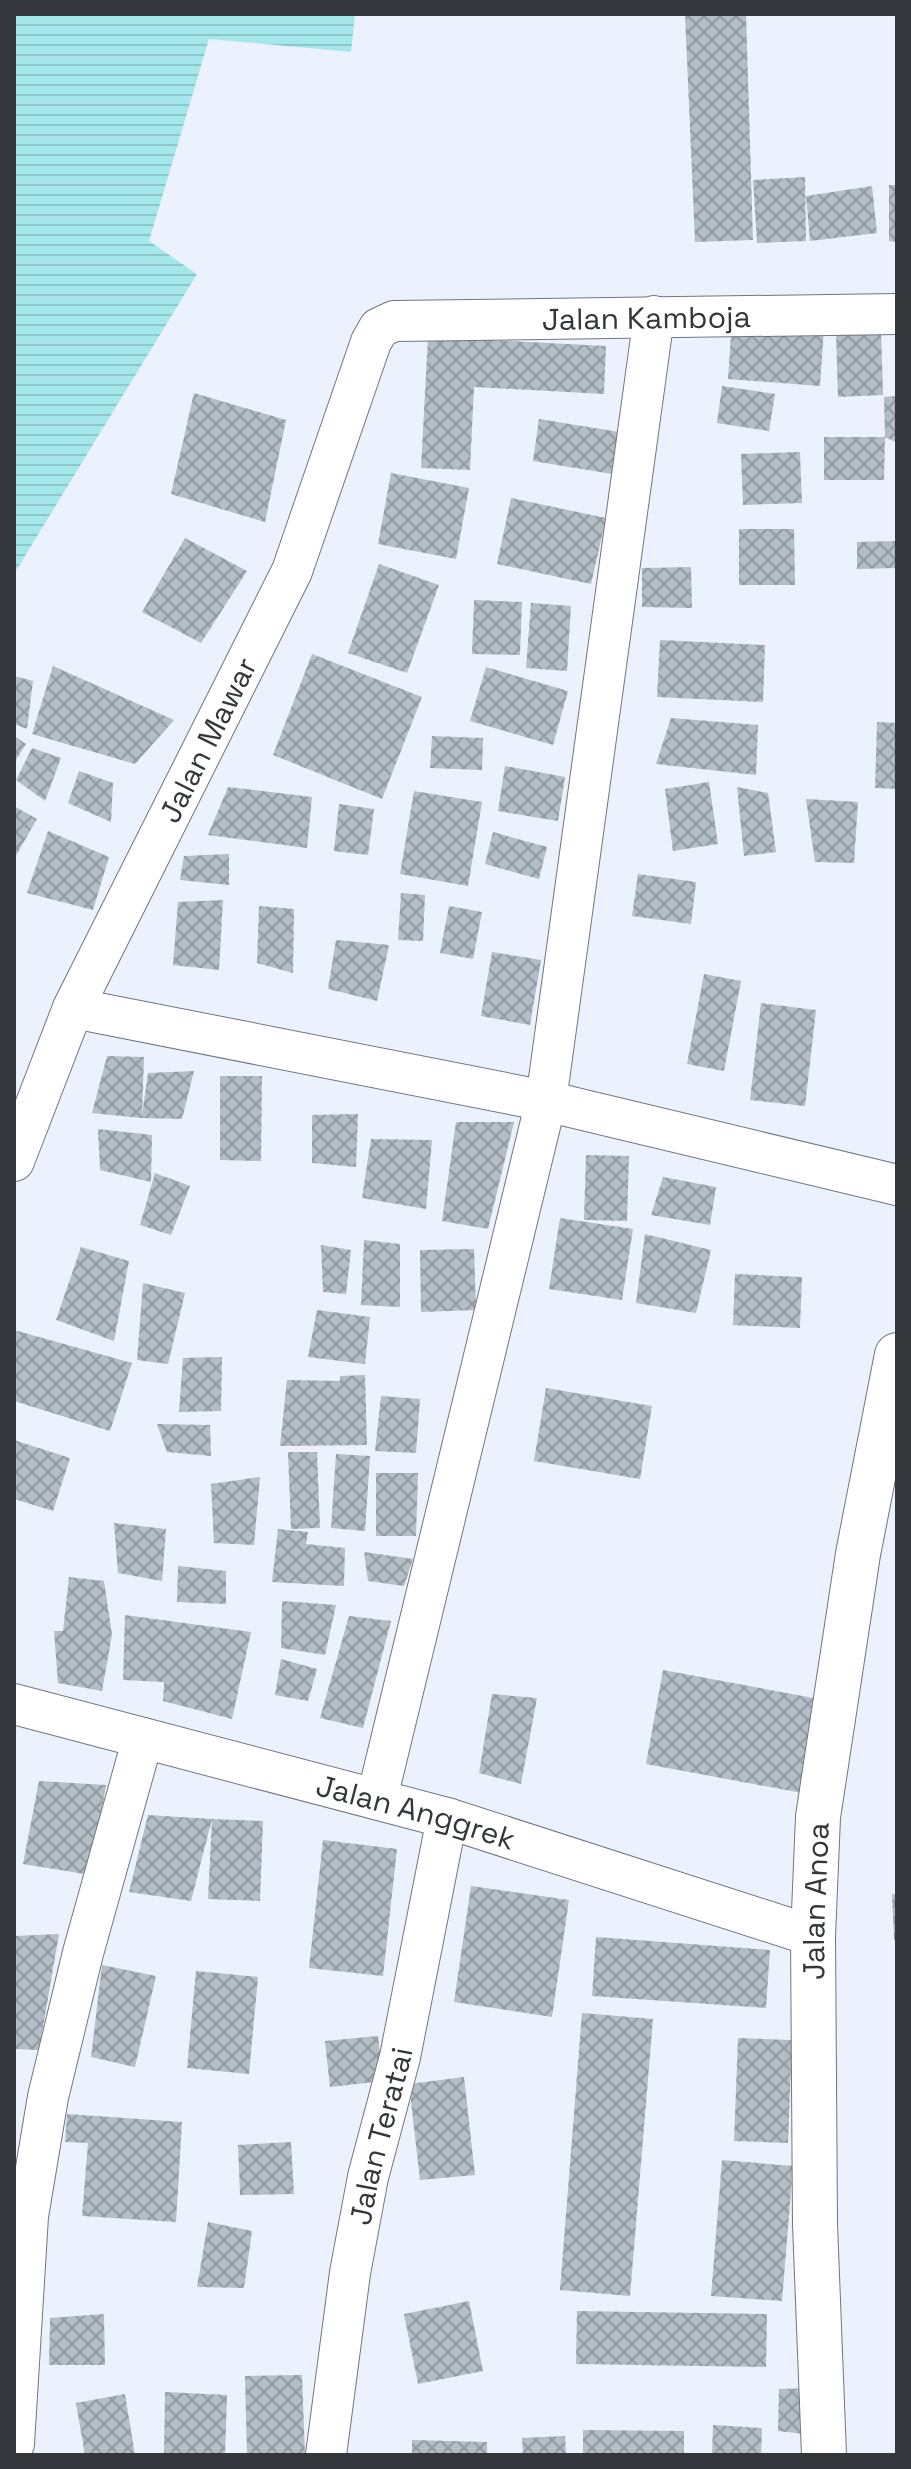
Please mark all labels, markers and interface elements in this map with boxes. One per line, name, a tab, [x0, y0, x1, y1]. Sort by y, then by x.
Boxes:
street label: Jalan Kamboja	[542, 297, 751, 338]
street label: Jalan Mawar	[150, 650, 265, 829]
street label: Jalan Anggrek	[312, 1765, 520, 1858]
street label: Jalan Anoa	[793, 1822, 837, 1980]
street label: Jalan Teratai	[340, 2044, 421, 2228]

